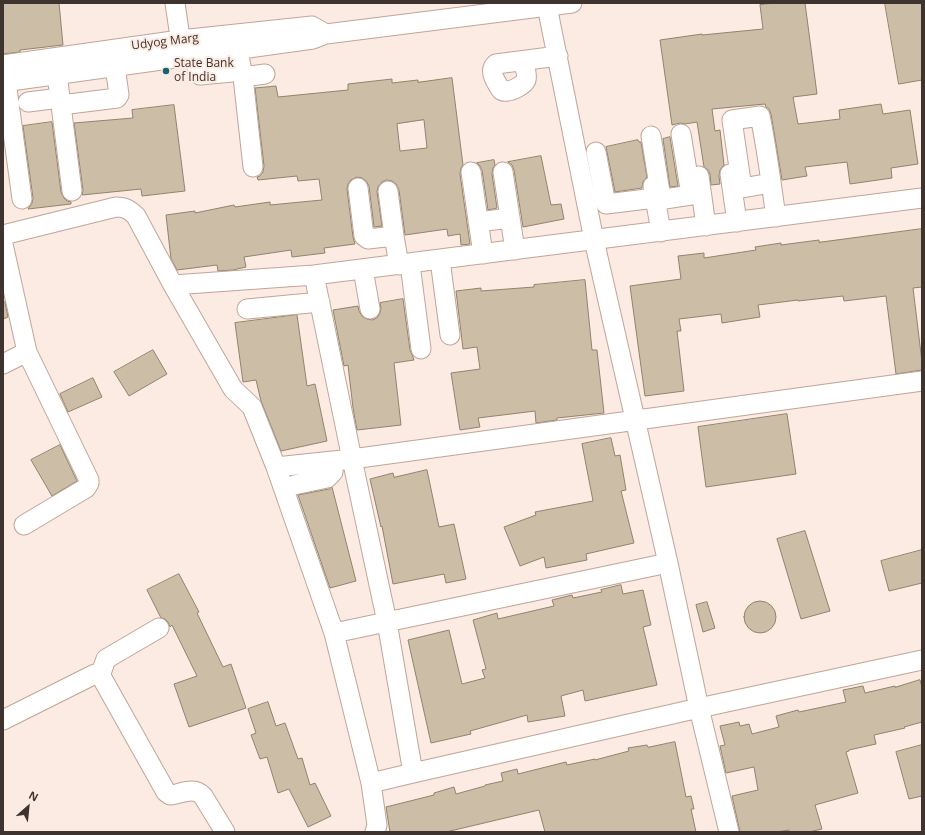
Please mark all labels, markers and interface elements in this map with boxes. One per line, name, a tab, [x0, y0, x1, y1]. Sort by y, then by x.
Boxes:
street label: Udyog Marg	[130, 31, 200, 53]
place label: State Bank of India	[174, 57, 234, 85]
marker: State Bank of India	[161, 66, 171, 76]
north arrow	[8, 787, 48, 827]
text: N	[26, 787, 41, 805]

